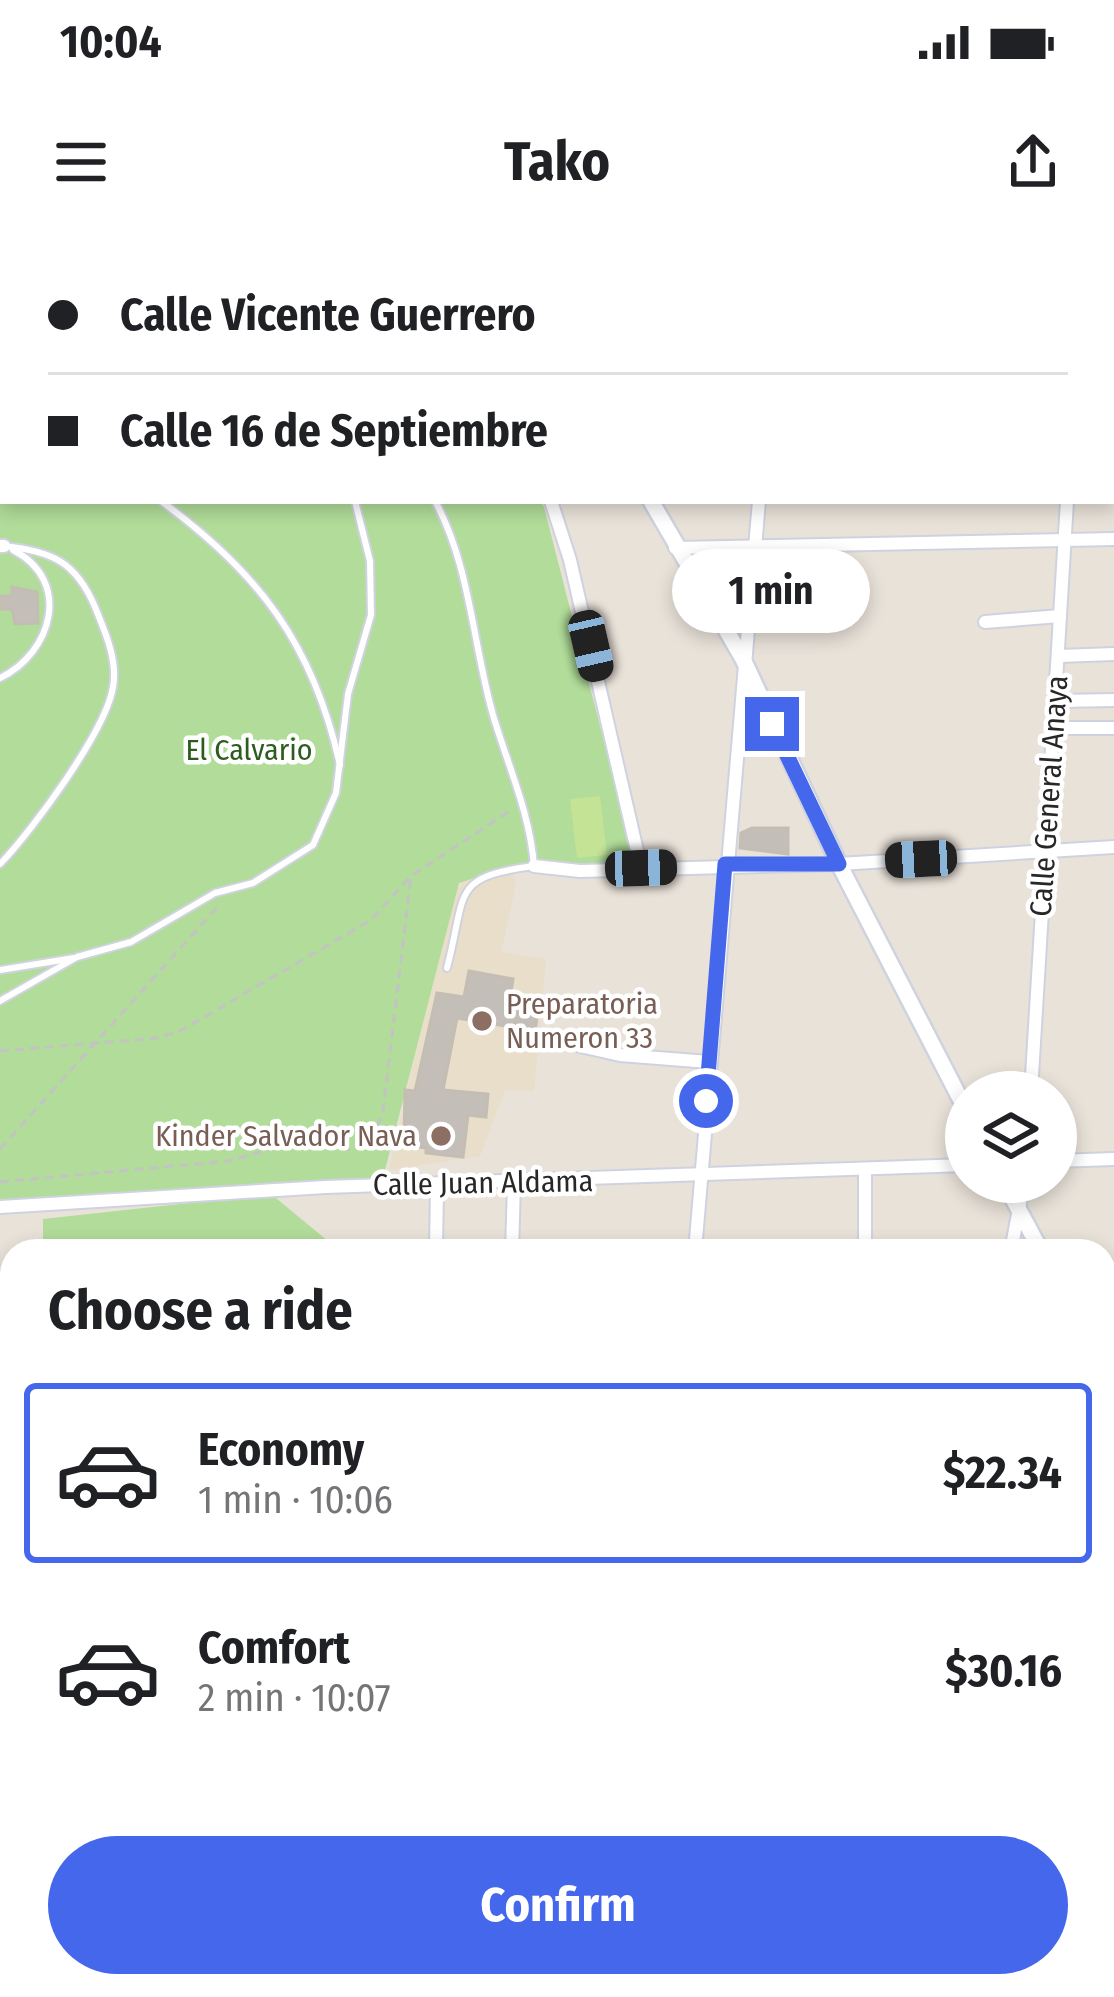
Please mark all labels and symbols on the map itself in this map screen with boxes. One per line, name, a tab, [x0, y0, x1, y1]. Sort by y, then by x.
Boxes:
callout: 1 min	[673, 550, 871, 634]
car	[565, 607, 617, 685]
street label: Calle General Anaya	[1023, 674, 1075, 918]
route end	[745, 697, 799, 751]
park label: El Calvario	[185, 732, 313, 768]
car	[884, 839, 958, 879]
car	[604, 849, 678, 887]
place label: Preparatoria Numeron 33	[506, 986, 658, 1056]
marker: Preparatoria Numeron 33	[469, 1008, 495, 1034]
route start	[679, 1074, 733, 1128]
place label: Kinder Salvador Nava	[155, 1118, 417, 1154]
marker: Kinder Salvador Nava	[428, 1123, 454, 1149]
street label: Calle Juan Aldama	[372, 1163, 594, 1203]

